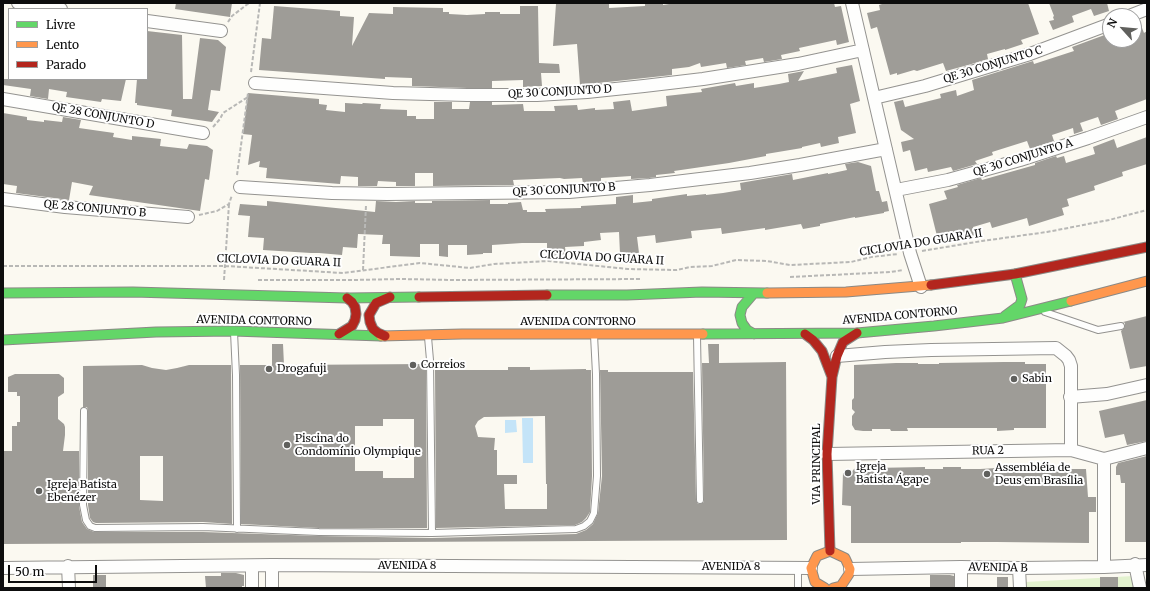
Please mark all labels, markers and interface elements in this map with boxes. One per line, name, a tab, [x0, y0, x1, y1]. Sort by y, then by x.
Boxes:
legend	[8, 8, 148, 80]
north arrow	[1102, 8, 1142, 48]
text: N	[1104, 16, 1120, 30]
text: Livre	[46, 17, 75, 32]
text: Lento	[46, 37, 79, 52]
street label: QE 30 CONJUNTO C	[942, 44, 1044, 86]
text: Parado	[46, 57, 86, 72]
street label: QE 30 CONJUNTO D	[508, 83, 612, 101]
street label: QE 28 CONJUNTO D	[51, 100, 155, 132]
street label: QE 30 CONJUNTO A	[972, 137, 1074, 179]
street label: QE 30 CONJUNTO B	[512, 181, 616, 199]
street label: QE 28 CONJUNTO B	[43, 198, 147, 220]
street label: CICLOVIA DO GUARA II	[859, 227, 983, 259]
street label: CICLOVIA DO GUARA II	[540, 248, 664, 268]
street label: CICLOVIA DO GUARA II	[217, 252, 341, 270]
street label: AVENIDA CONTORNO	[842, 304, 958, 328]
street label: AVENIDA CONTORNO	[196, 313, 312, 329]
street label: AVENIDA CONTORNO	[520, 315, 636, 329]
place label: Correios	[421, 358, 465, 372]
marker: Correios	[408, 360, 418, 370]
place label: Drogafuji	[277, 362, 327, 376]
marker: Drogafuji	[264, 364, 274, 374]
place label: Sabin	[1022, 372, 1052, 386]
marker: Sabin	[1009, 374, 1019, 384]
street label: VIA PRINCIPAL	[810, 423, 824, 505]
place label: Piscina do Condomínio Olympique	[295, 432, 421, 458]
marker: Piscina do Condomínio Olympique	[282, 440, 292, 450]
street label: RUA 2	[972, 444, 1004, 458]
place label: Igreja Batista Ágape	[856, 460, 929, 486]
place label: Assembléia de Deus em Brasília	[995, 461, 1083, 487]
marker: Igreja Batista Ágape	[843, 468, 853, 478]
marker: Assembléia de Deus em Brasília	[982, 469, 992, 479]
place label: Igreja Batista Ebenézer	[47, 478, 117, 504]
marker: Igreja Batista Ebenézer	[34, 486, 44, 496]
scale bar	[10, 557, 99, 583]
street label: AVENIDA 8	[378, 559, 436, 573]
street label: AVENIDA 8	[702, 560, 760, 574]
street label: AVENIDA B	[968, 561, 1028, 575]
text: 50 m	[15, 564, 44, 579]

